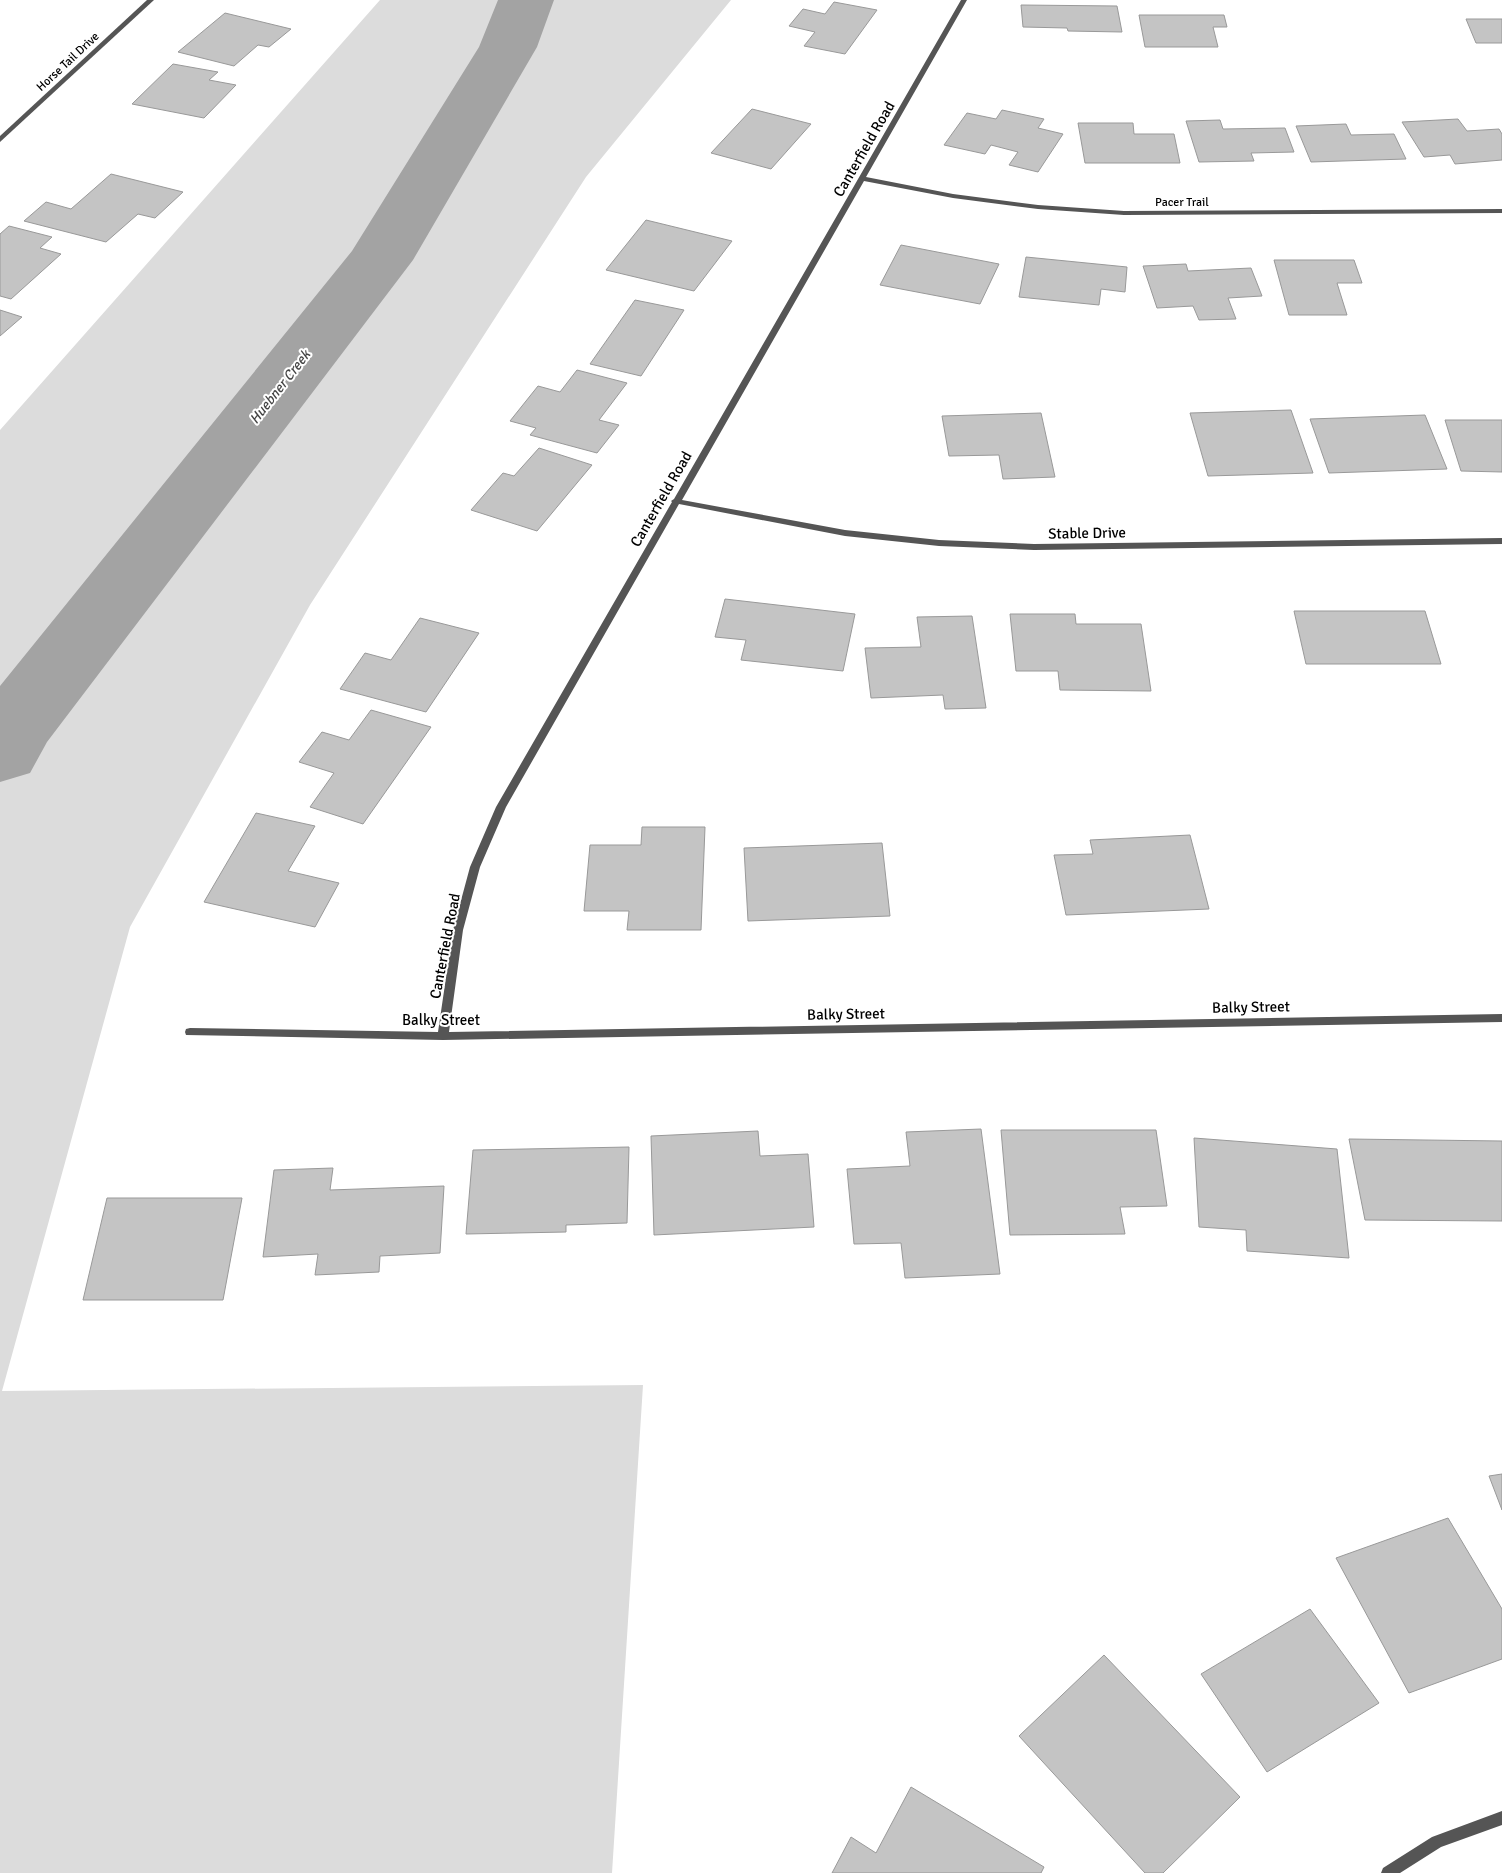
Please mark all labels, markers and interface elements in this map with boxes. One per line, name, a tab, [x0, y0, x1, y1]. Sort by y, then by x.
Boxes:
street label: Horse Tail Drive	[34, 29, 102, 95]
street label: Canterfield Road	[829, 98, 899, 200]
street label: Pacer Trail	[1155, 195, 1209, 210]
water label: Huebner Creek	[246, 345, 315, 427]
street label: Canterfield Road	[626, 448, 696, 550]
street label: Stable Drive	[1048, 523, 1126, 543]
street label: Canterfield Road	[426, 892, 464, 1000]
street label: Balky Street	[1212, 997, 1290, 1017]
street label: Balky Street	[807, 1004, 885, 1024]
street label: Balky Street	[402, 1011, 480, 1029]

